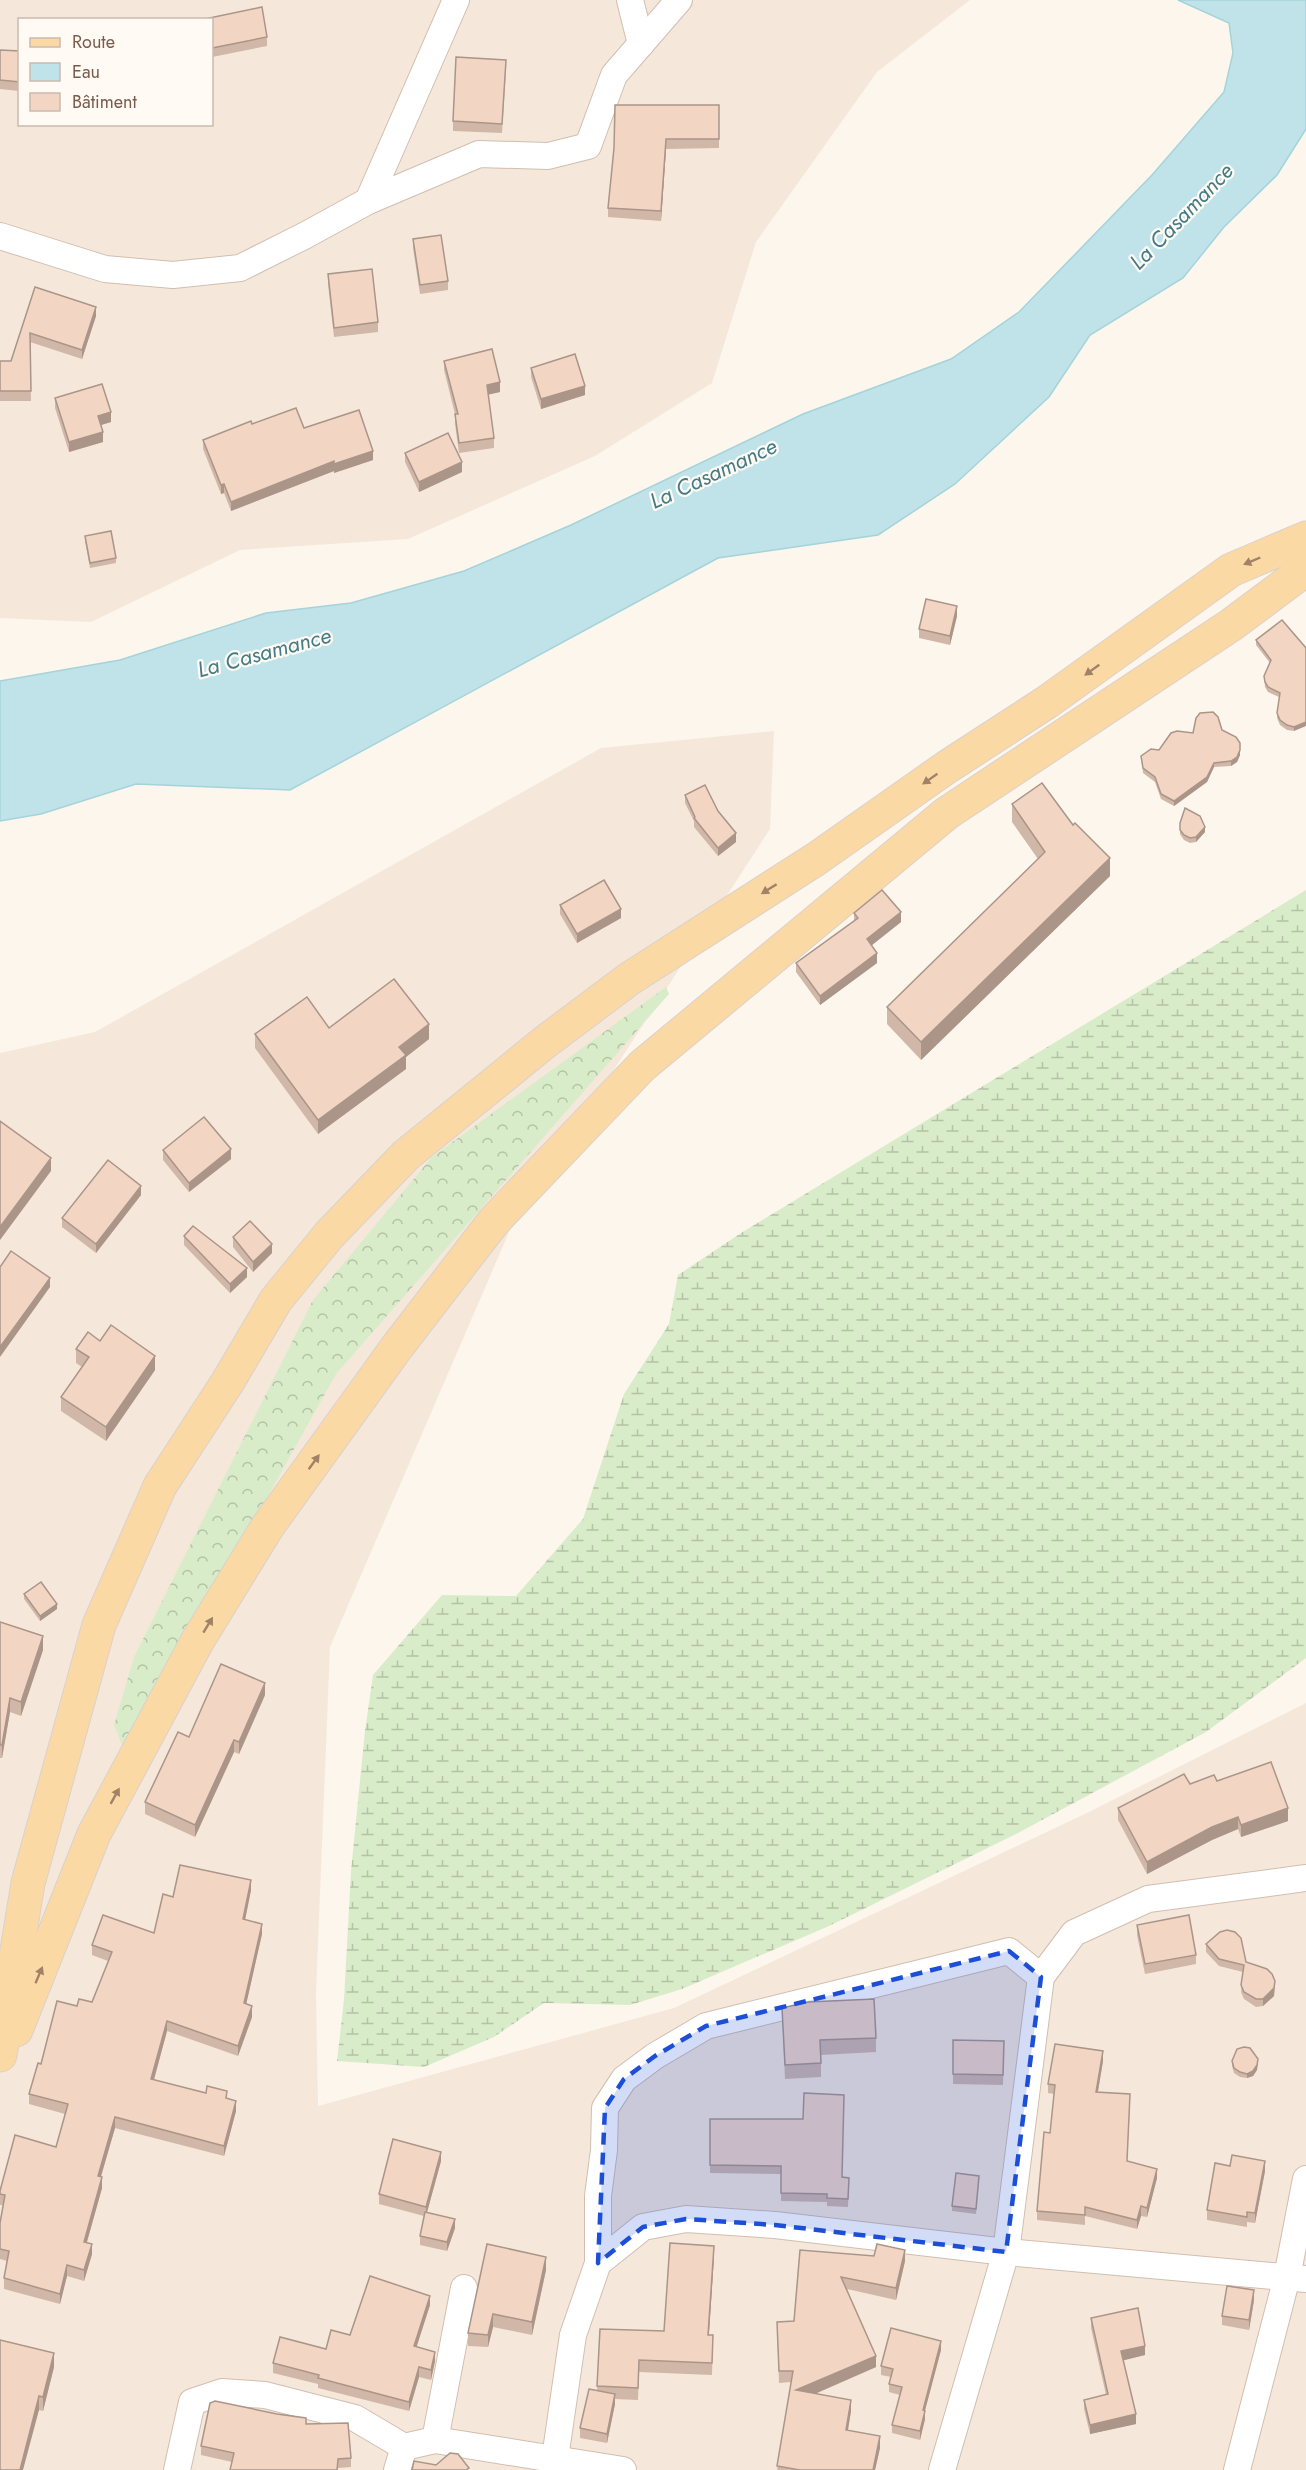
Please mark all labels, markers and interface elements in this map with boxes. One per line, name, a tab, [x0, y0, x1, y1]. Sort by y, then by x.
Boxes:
legend	[18, 18, 213, 126]
text: Route	[72, 29, 115, 55]
text: Eau	[72, 59, 100, 85]
text: Bâtiment	[72, 89, 138, 115]
water label: La Casamance	[1122, 156, 1240, 276]
water label: La Casamance	[644, 430, 782, 516]
one-way arrow	[1243, 556, 1261, 566]
water label: La Casamance	[194, 619, 334, 685]
one-way arrow	[1084, 664, 1099, 676]
one-way arrow	[922, 773, 938, 785]
one-way arrow	[761, 884, 777, 895]
one-way arrow	[308, 1454, 320, 1469]
one-way arrow	[202, 1616, 213, 1633]
one-way arrow	[110, 1787, 120, 1804]
one-way arrow	[34, 1966, 44, 1984]

